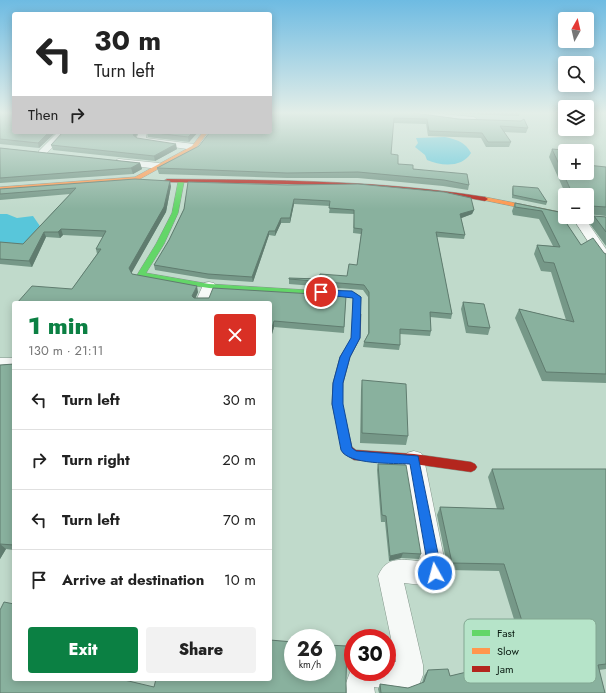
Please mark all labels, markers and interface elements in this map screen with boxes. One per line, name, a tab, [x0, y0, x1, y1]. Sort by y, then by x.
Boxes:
north arrow	[558, 12, 594, 48]
map controls	[558, 12, 594, 224]
text: 30 m	[94, 20, 161, 61]
icon: left	[28, 28, 80, 80]
button: search	[558, 56, 594, 92]
text: Turn left	[94, 58, 154, 84]
button: layers	[558, 100, 594, 136]
text: Then	[28, 104, 58, 126]
icon: right	[66, 104, 88, 126]
button: +	[558, 144, 594, 180]
button: −	[558, 188, 594, 224]
pin	[304, 275, 338, 309]
icon: arrive	[310, 281, 332, 303]
text: 1 min	[28, 308, 89, 343]
button: close	[214, 314, 256, 356]
text: 130 m · 21:11	[28, 341, 103, 360]
icon: left	[28, 389, 50, 411]
text: Turn left	[62, 389, 120, 411]
text: 30 m	[223, 389, 256, 411]
icon: right	[28, 449, 50, 471]
text: Turn right	[62, 449, 130, 471]
text: 20 m	[222, 449, 256, 471]
icon: left	[28, 509, 50, 531]
text: Turn left	[62, 509, 120, 531]
text: 70 m	[223, 509, 256, 531]
position arrow	[414, 552, 456, 594]
icon: arrive	[28, 569, 50, 591]
text: Arrive at destination	[62, 569, 204, 591]
text: 10 m	[224, 569, 256, 591]
legend	[464, 619, 596, 683]
text: Fast	[497, 625, 515, 641]
button: Exit	[28, 627, 138, 673]
button: Share	[146, 627, 256, 673]
speed limit sign: 30	[344, 629, 396, 681]
text: 26	[297, 635, 323, 664]
text: Slow	[497, 643, 519, 659]
text: km/h	[299, 657, 321, 672]
text: Jam	[495, 661, 514, 677]

